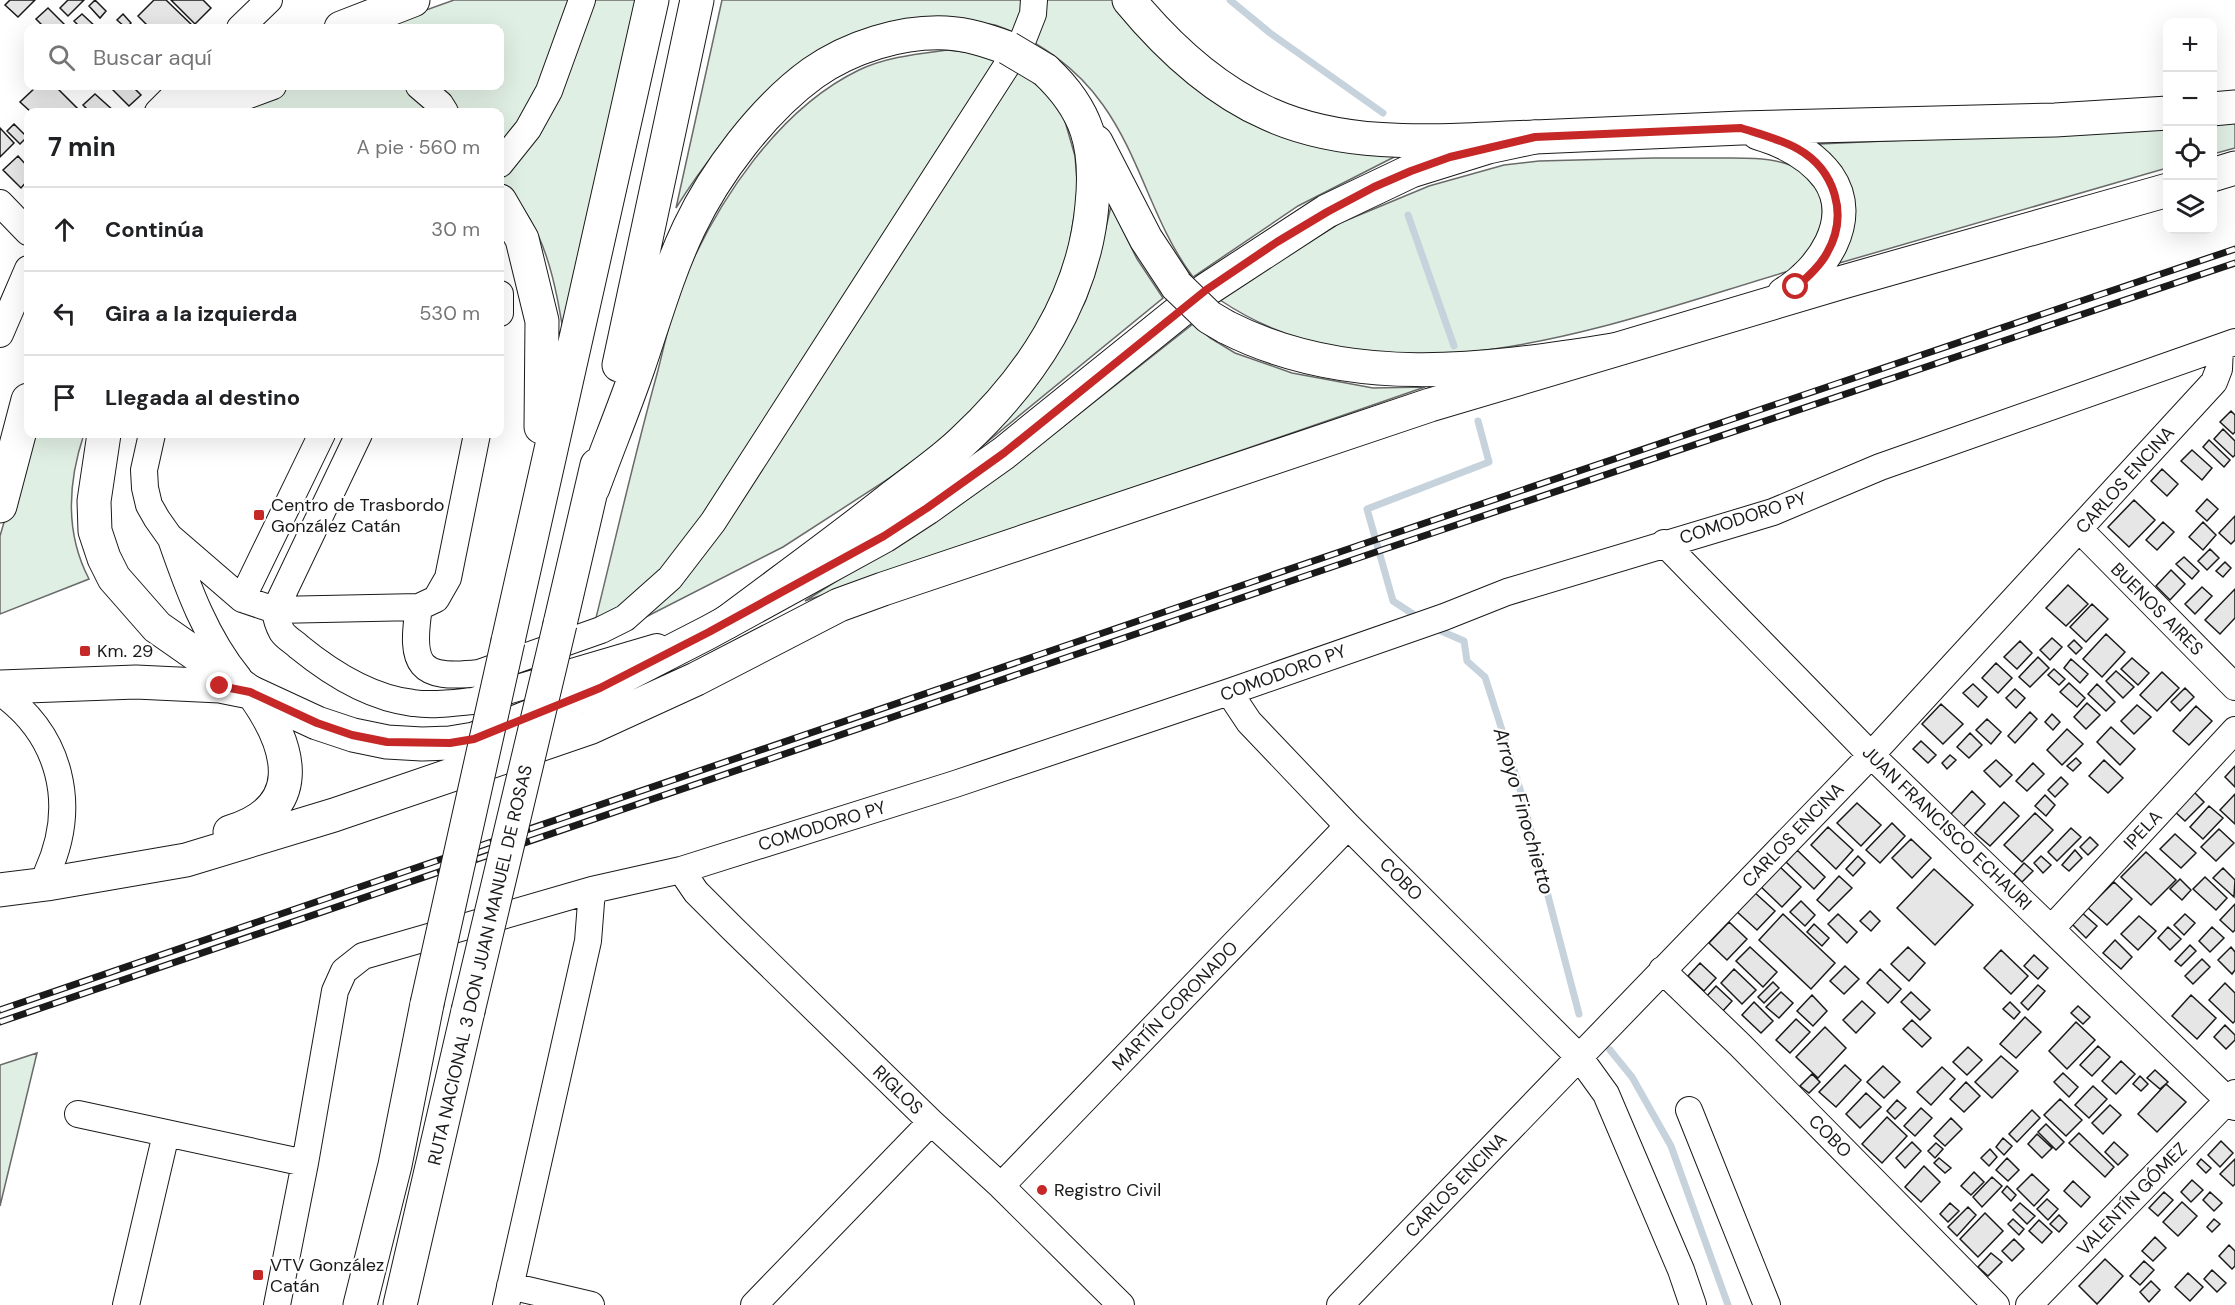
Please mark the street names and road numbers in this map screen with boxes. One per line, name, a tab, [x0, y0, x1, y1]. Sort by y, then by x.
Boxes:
street label: CARLOS ENCINA	[2070, 421, 2180, 539]
street label: COMODORO PY	[1676, 486, 1810, 550]
street label: BUENOS AIRES	[2105, 557, 2209, 661]
street label: COMODORO PY	[1217, 639, 1350, 707]
street label: JUAN FRANCISCO ECHAURI	[1857, 741, 2037, 915]
street label: RUTA NACIONAL 3 DON JUAN MANUEL DE ROSAS	[422, 762, 538, 1168]
street label: CARLOS ENCINA	[1737, 777, 1849, 893]
street label: COMODORO PY	[755, 795, 889, 857]
street label: IPELA	[2118, 805, 2168, 855]
street label: COBO	[1374, 852, 1428, 906]
street label: MARTÍN CORONADO	[1107, 936, 1243, 1076]
street label: RIGLOS	[868, 1060, 928, 1120]
street label: COBO	[1803, 1109, 1857, 1163]
street label: CARLOS ENCINA	[1400, 1127, 1512, 1243]
street label: VALENTÍN GÓMEZ	[2072, 1137, 2192, 1261]

